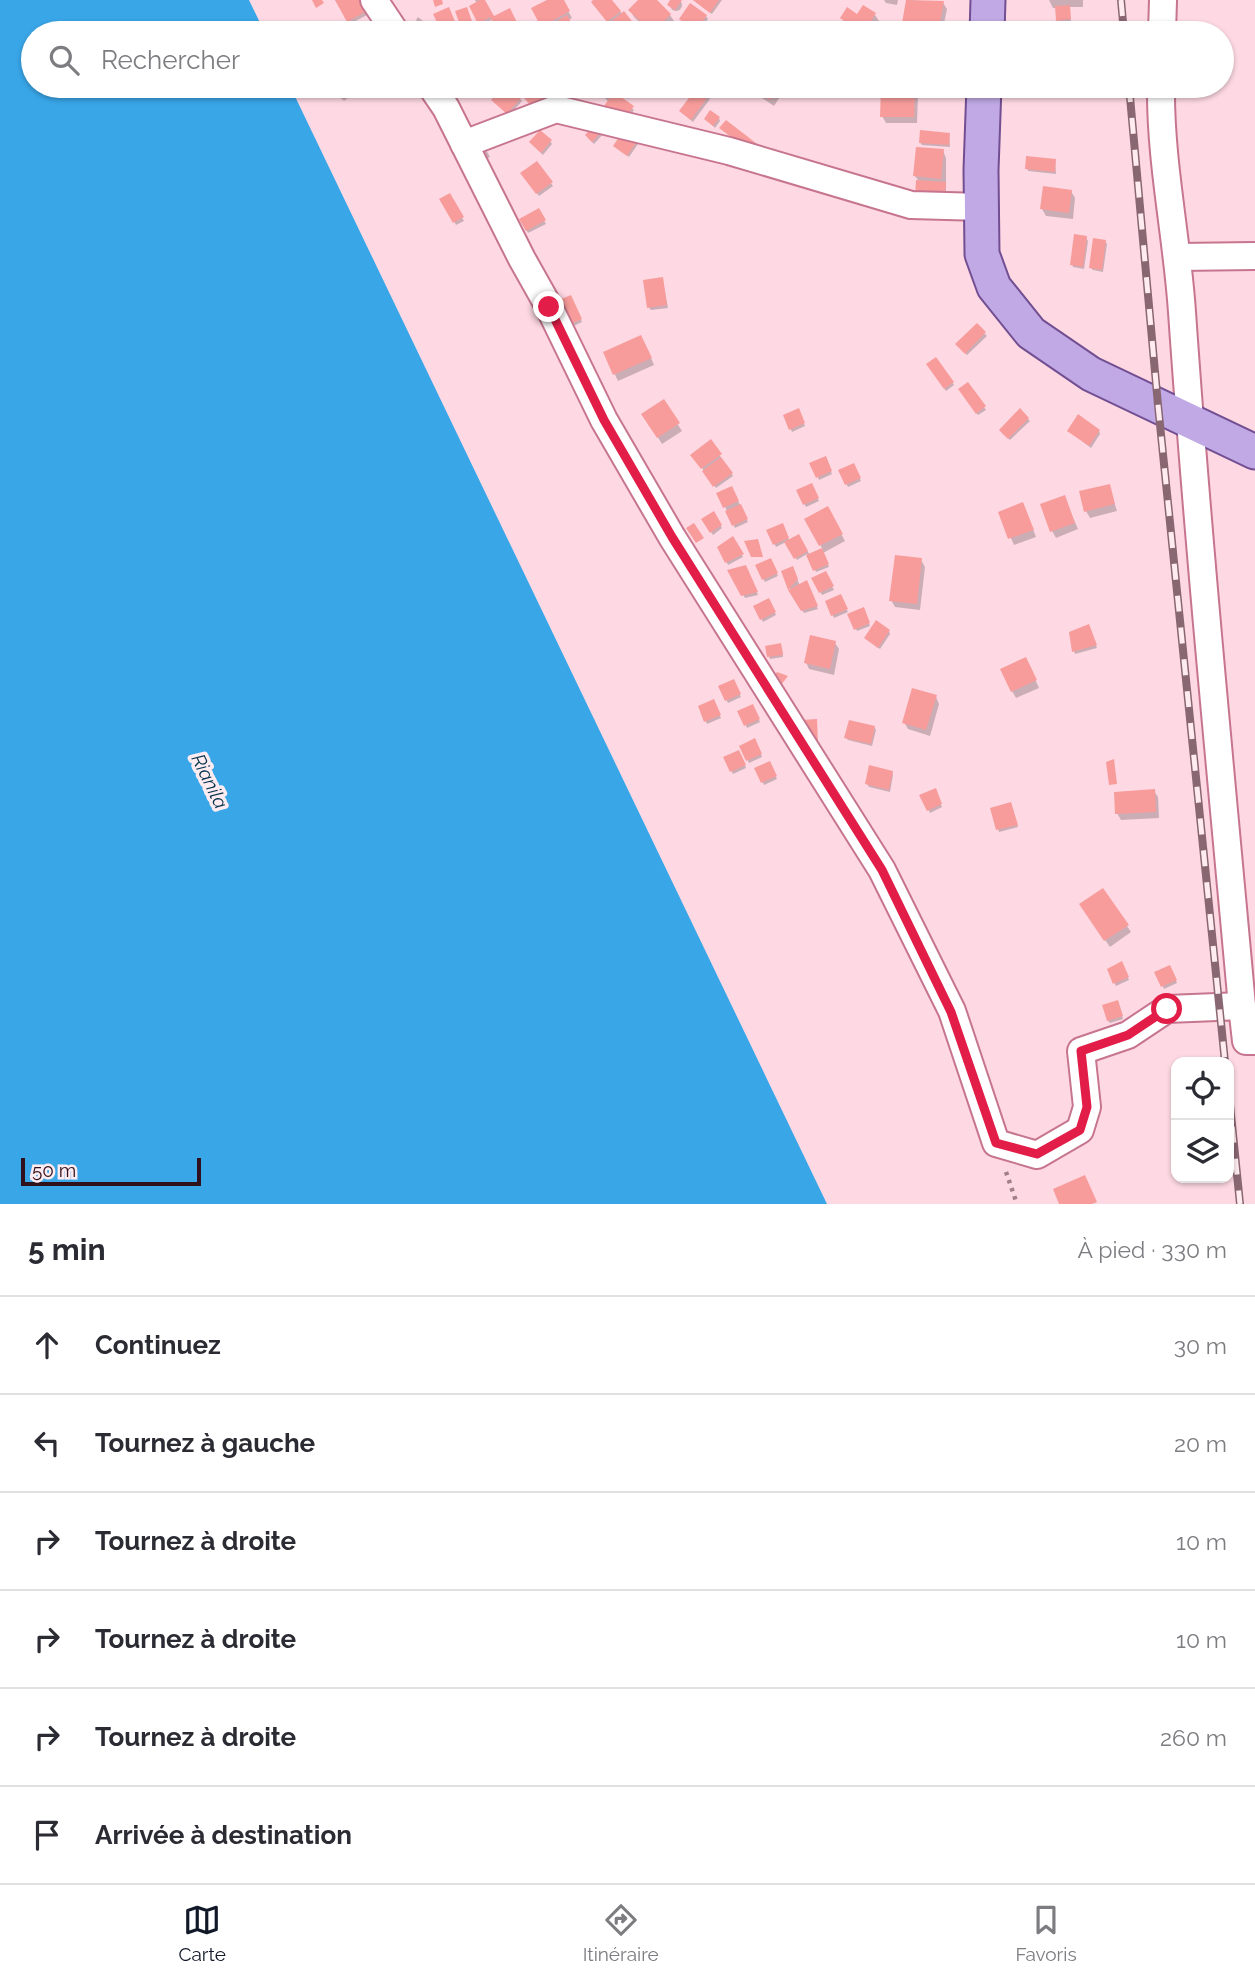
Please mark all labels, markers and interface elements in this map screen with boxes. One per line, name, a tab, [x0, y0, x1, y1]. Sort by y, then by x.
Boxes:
search box	[21, 21, 1234, 98]
icon: search	[45, 41, 83, 79]
text: Rechercher	[101, 45, 240, 75]
route end	[533, 291, 564, 322]
water label: Rianila	[187, 750, 233, 812]
route start	[1151, 993, 1182, 1024]
map controls	[1171, 1057, 1234, 1183]
button: locate	[1171, 1057, 1234, 1120]
button: layers	[1171, 1120, 1234, 1183]
scale bar	[21, 1155, 201, 1187]
text: 50 m	[32, 1159, 76, 1181]
text: 5 min	[28, 1232, 106, 1267]
text: À pied · 330 m	[1078, 1236, 1227, 1263]
icon: ahead	[28, 1326, 66, 1364]
text: Continuez	[95, 1330, 221, 1360]
text: 30 m	[1174, 1332, 1227, 1359]
icon: left	[28, 1424, 66, 1462]
text: Tournez à gauche	[95, 1428, 315, 1458]
text: 20 m	[1174, 1430, 1227, 1457]
icon: right	[28, 1522, 66, 1560]
text: Tournez à droite	[95, 1526, 296, 1556]
text: 10 m	[1176, 1528, 1227, 1555]
icon: right	[28, 1620, 66, 1658]
text: Tournez à droite	[95, 1624, 296, 1654]
text: 10 m	[1176, 1626, 1227, 1653]
icon: right	[28, 1718, 66, 1756]
text: Tournez à droite	[95, 1722, 296, 1752]
text: 260 m	[1160, 1724, 1227, 1751]
icon: arrive	[28, 1816, 66, 1854]
text: Arrivée à destination	[95, 1820, 352, 1850]
tab: Carte	[178, 1901, 226, 1965]
tab: Itinéraire	[583, 1901, 659, 1965]
tab: Favoris	[1015, 1901, 1077, 1965]

